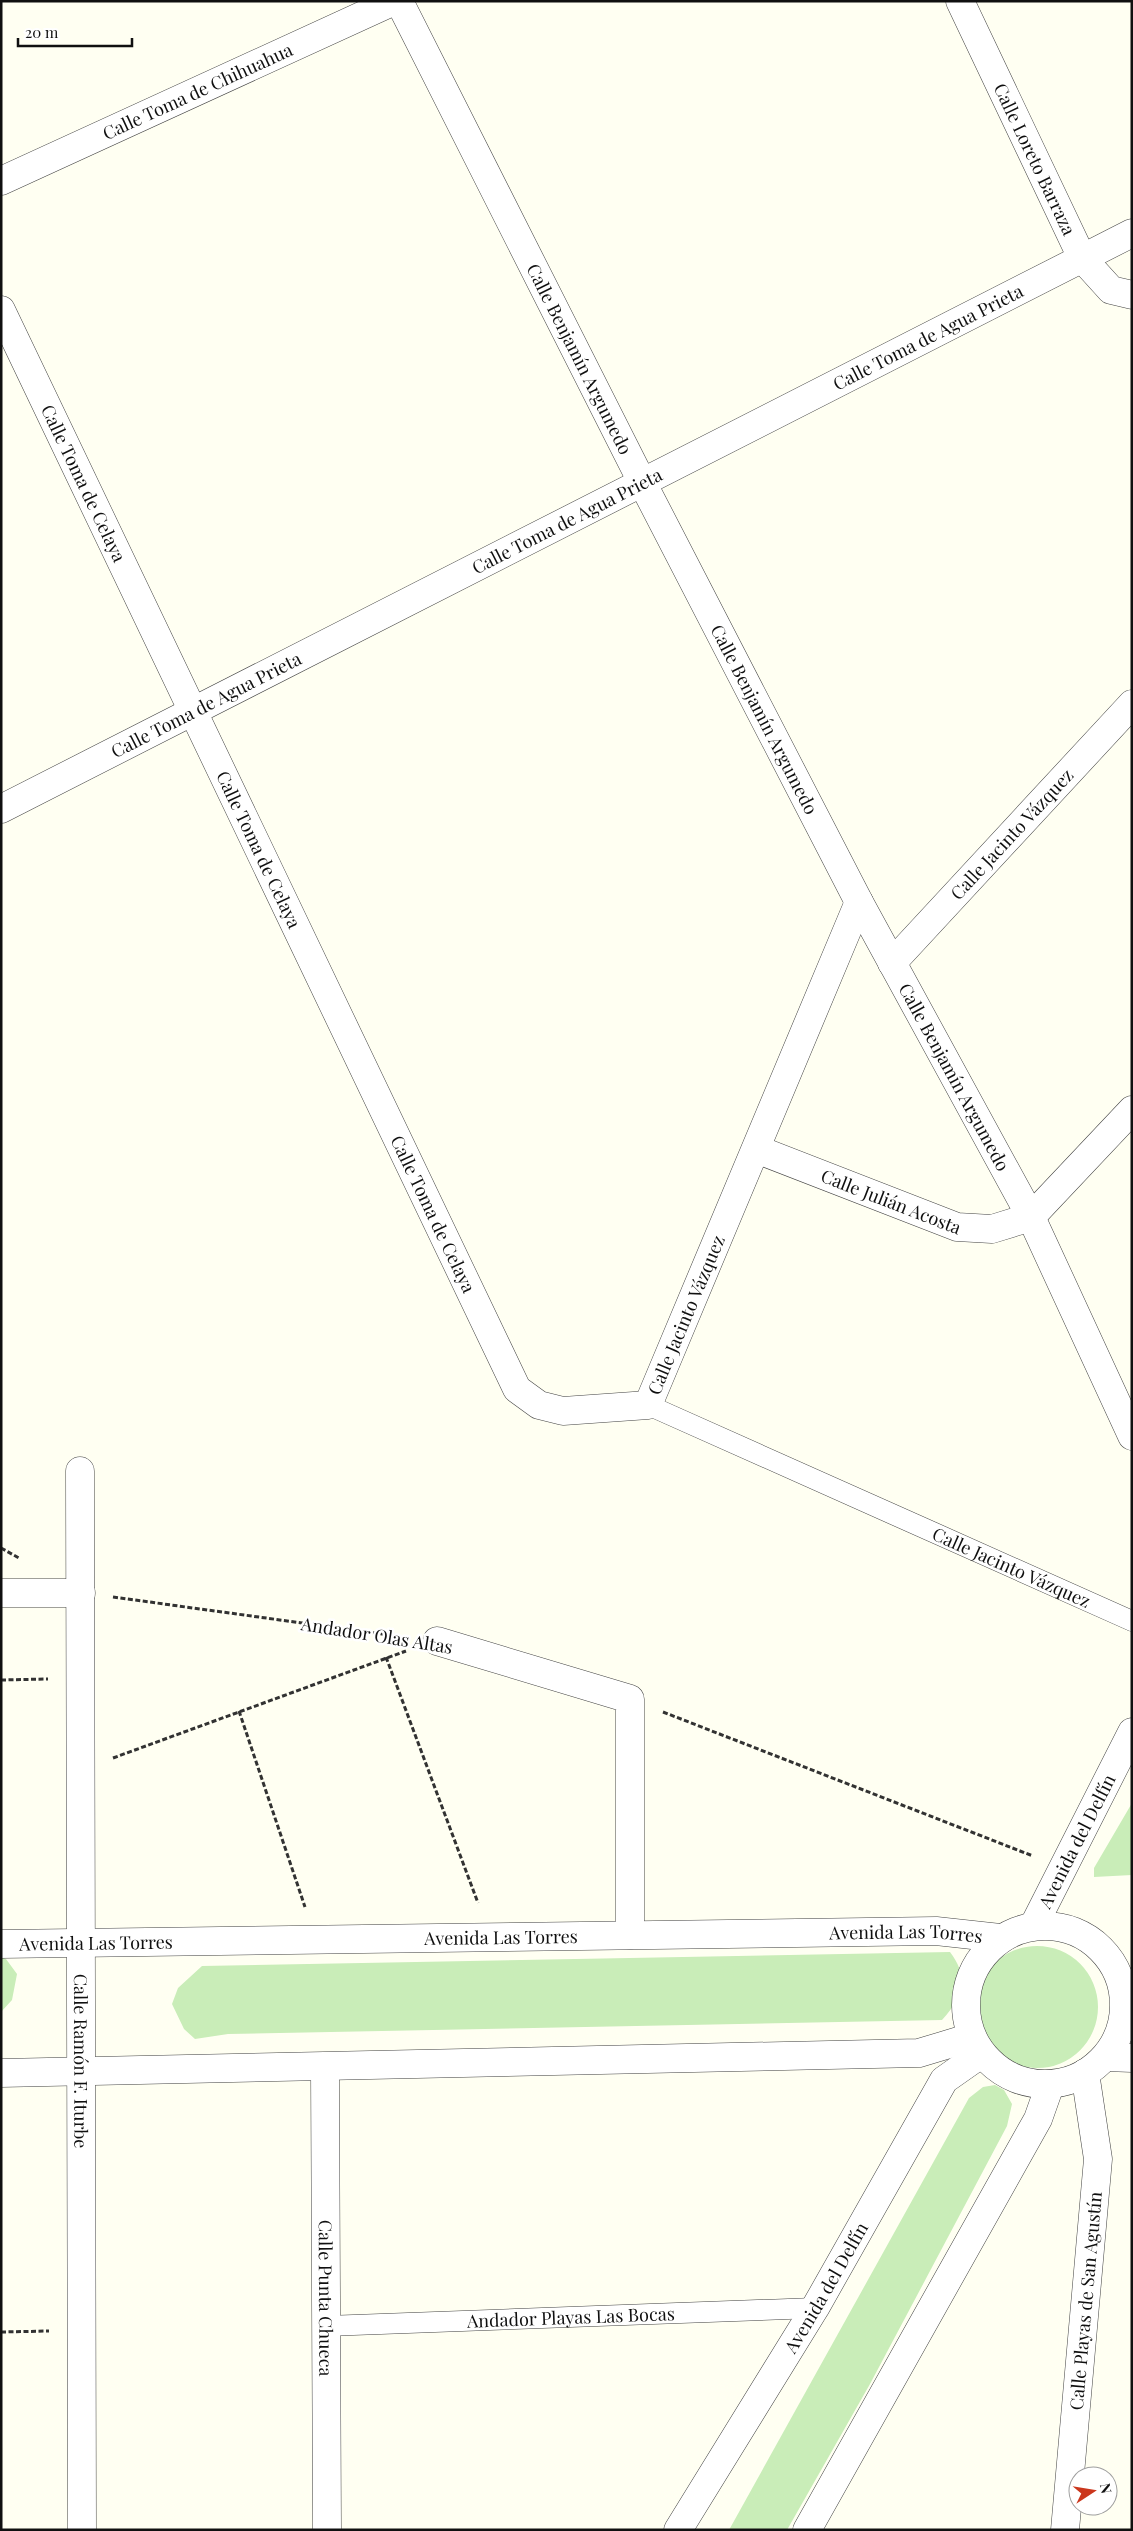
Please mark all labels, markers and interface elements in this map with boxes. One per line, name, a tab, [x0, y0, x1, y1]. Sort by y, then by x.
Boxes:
scale bar	[18, 15, 131, 47]
text: 20 m	[25, 22, 59, 42]
street label: Calle Toma de Chihuahua	[98, 37, 296, 145]
street label: Calle Loreto Barraza	[989, 79, 1081, 239]
street label: Calle Benjamín Argumedo	[522, 260, 638, 458]
street label: Calle Toma de Agua Prieta	[829, 279, 1027, 395]
street label: Calle Toma de Celaya	[36, 401, 132, 566]
street label: Calle Toma de Agua Prieta	[468, 462, 666, 579]
street label: Calle Benjamín Argumedo	[706, 620, 824, 818]
street label: Calle Toma de Agua Prieta	[107, 646, 305, 763]
street label: Calle Jacinto Vázquez	[945, 763, 1078, 905]
street label: Calle Toma de Celaya	[211, 767, 307, 932]
street label: Calle Benjamín Argumedo	[894, 979, 1016, 1175]
street label: Calle Toma de Celaya	[385, 1131, 481, 1297]
street label: Calle Julián Acosta	[818, 1163, 965, 1240]
street label: Calle Jacinto Vázquez	[642, 1232, 730, 1398]
street label: Calle Jacinto Vázquez	[929, 1521, 1094, 1613]
street label: Andador Olas Altas	[299, 1611, 454, 1659]
street label: Avenida del Delfín	[1032, 1770, 1121, 1913]
street label: Avenida Las Torres	[828, 1919, 984, 1948]
street label: Avenida Las Torres	[423, 1924, 578, 1950]
street label: Avenida Las Torres	[18, 1930, 173, 1956]
street label: Calle Ramón F. Iturbe	[69, 1974, 93, 2148]
street label: Calle Playas de San Agustín	[1064, 2190, 1107, 2411]
street label: Avenida del Delfín	[778, 2218, 873, 2358]
street label: Calle Punta Chueca	[314, 2220, 338, 2376]
street label: Andador Playas Las Bocas	[466, 2301, 675, 2333]
north arrow	[1068, 2466, 1118, 2516]
text: N	[1096, 2481, 1117, 2495]

